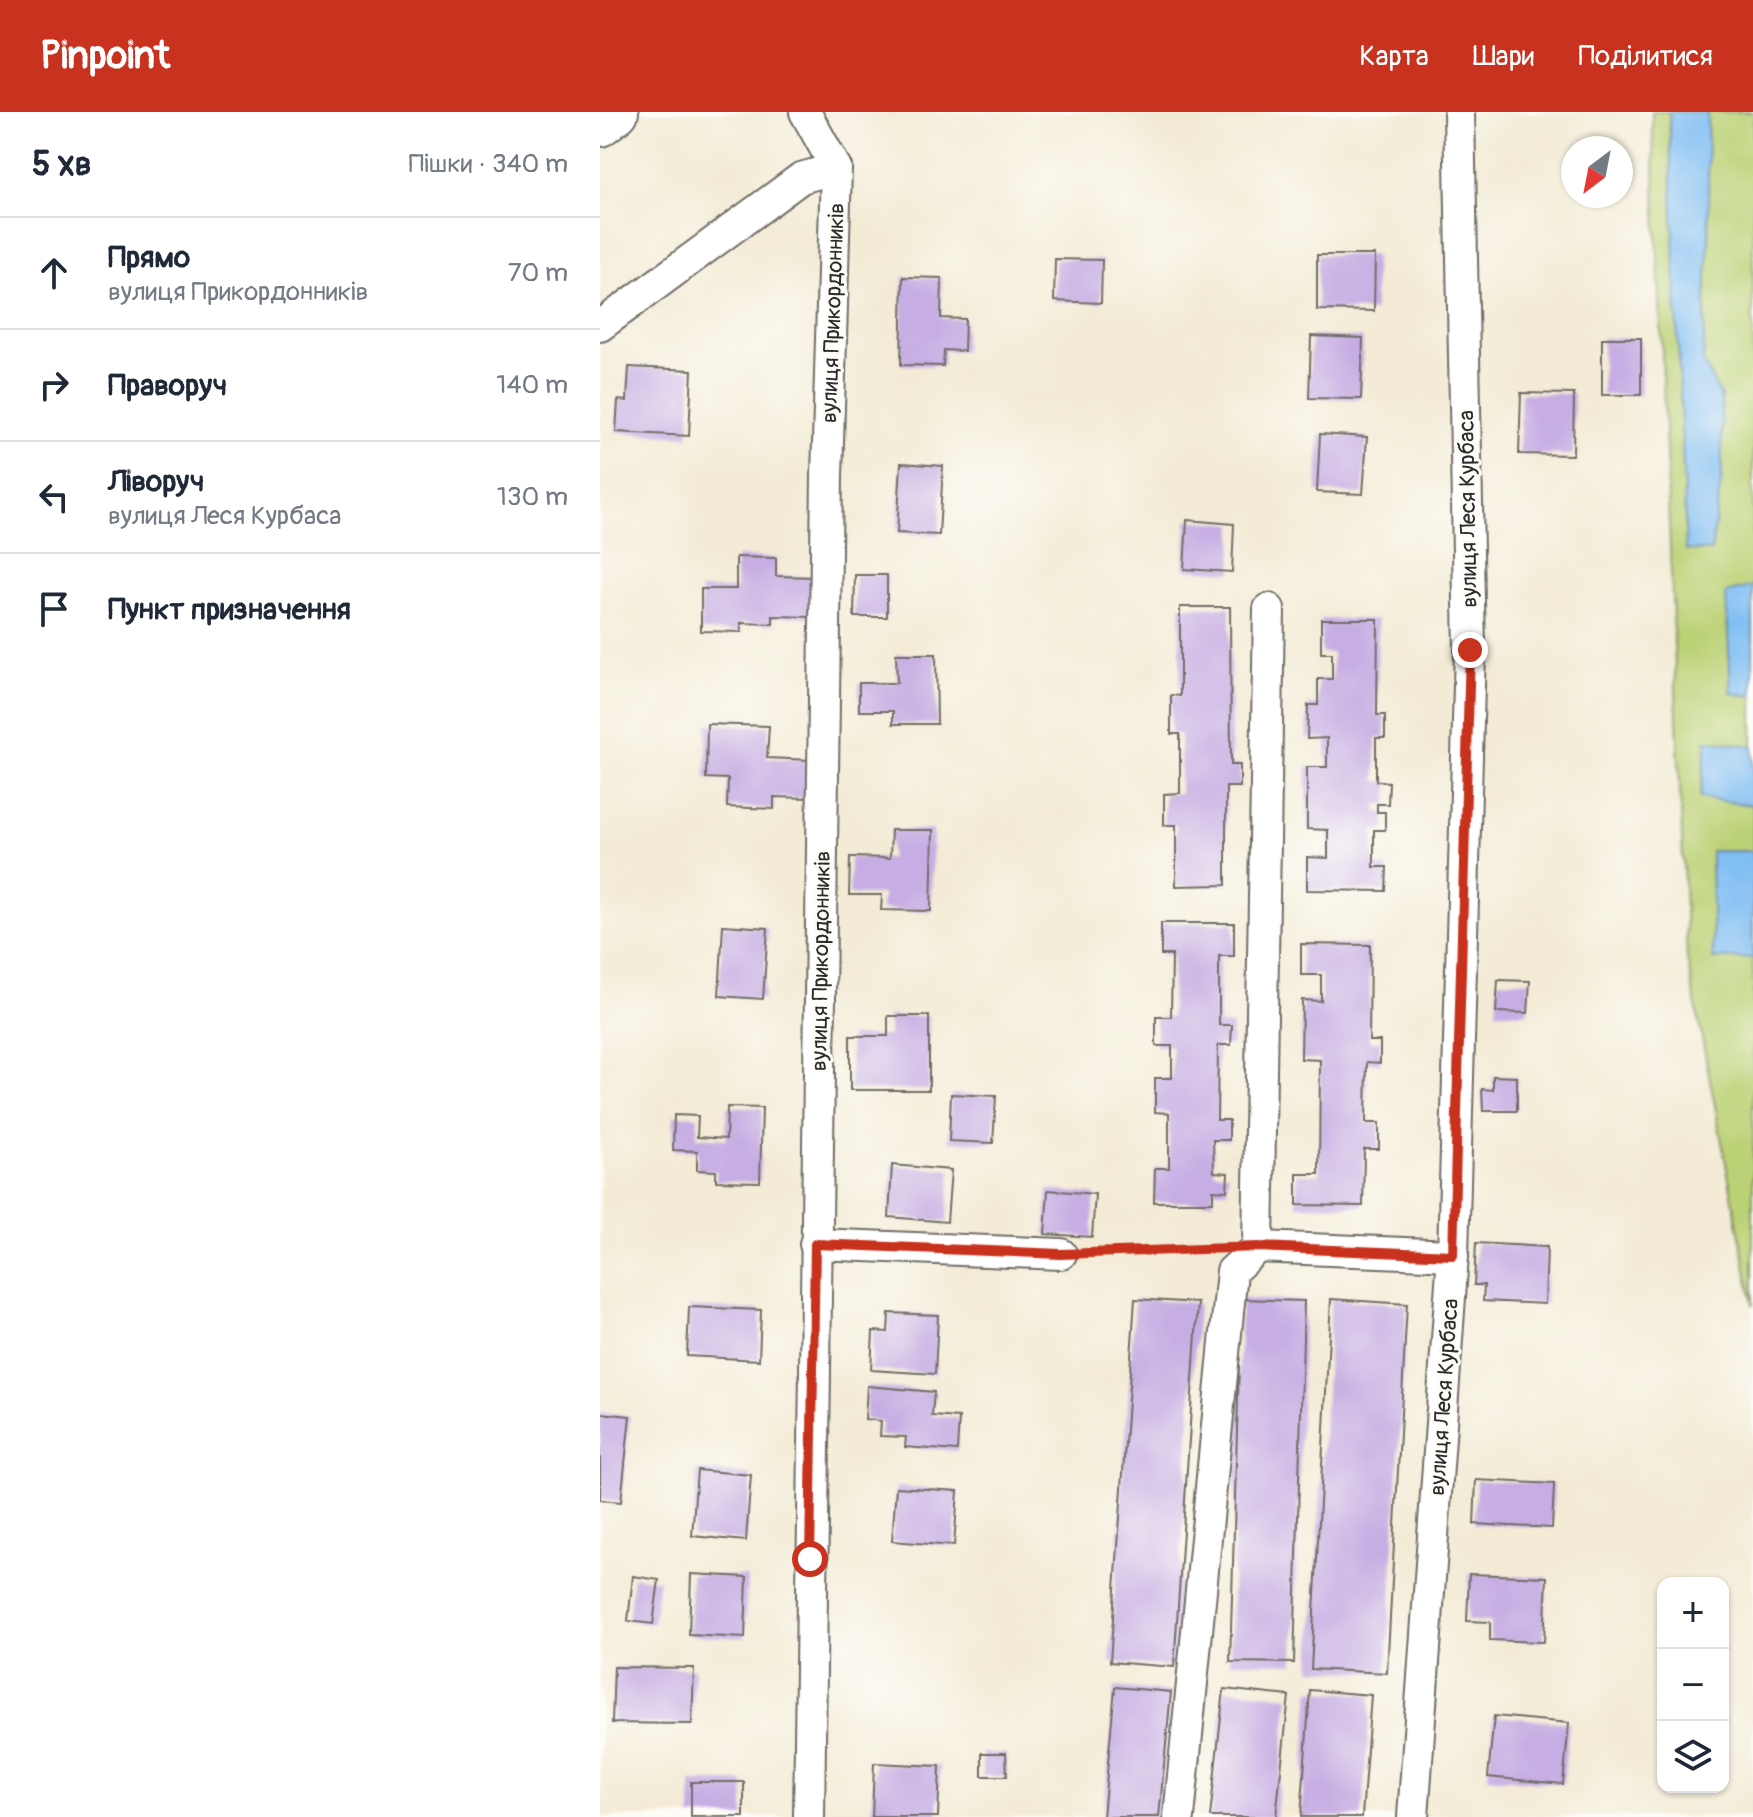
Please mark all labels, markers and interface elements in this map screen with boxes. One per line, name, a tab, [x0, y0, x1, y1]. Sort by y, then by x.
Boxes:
text: Pinpoint	[40, 32, 170, 80]
text: Карта	[1359, 39, 1429, 74]
text: Шари	[1473, 39, 1534, 74]
text: Поділитися	[1578, 39, 1713, 74]
north arrow	[1561, 136, 1633, 208]
text: 5 хв	[32, 143, 92, 186]
text: Пішки · 340 m	[409, 148, 568, 180]
street label: вулиця Прикордонників	[815, 202, 851, 424]
text: Прямо	[108, 239, 190, 276]
icon: ahead	[32, 251, 76, 295]
text: 70 m	[508, 257, 568, 289]
text: вулиця Прикордонників	[108, 276, 368, 308]
icon: right	[32, 363, 76, 407]
text: Праворуч	[108, 367, 227, 404]
text: 140 m	[496, 369, 568, 401]
street label: вулиця Леся Курбаса	[1452, 410, 1484, 608]
text: Ліворуч	[108, 463, 204, 500]
icon: left	[32, 475, 76, 519]
text: 130 m	[497, 481, 568, 513]
text: вулиця Леся Курбаса	[108, 500, 341, 532]
icon: arrive	[32, 587, 76, 631]
text: Пункт призначення	[108, 591, 351, 628]
route end	[1452, 632, 1488, 668]
street label: вулиця Прикордонників	[805, 851, 837, 1071]
street label: вулиця Леся Курбаса	[1423, 1298, 1465, 1497]
route start	[792, 1541, 828, 1577]
map controls	[1657, 1577, 1729, 1793]
button: +	[1657, 1577, 1729, 1649]
button: −	[1657, 1649, 1729, 1721]
button: layers	[1657, 1721, 1729, 1793]

